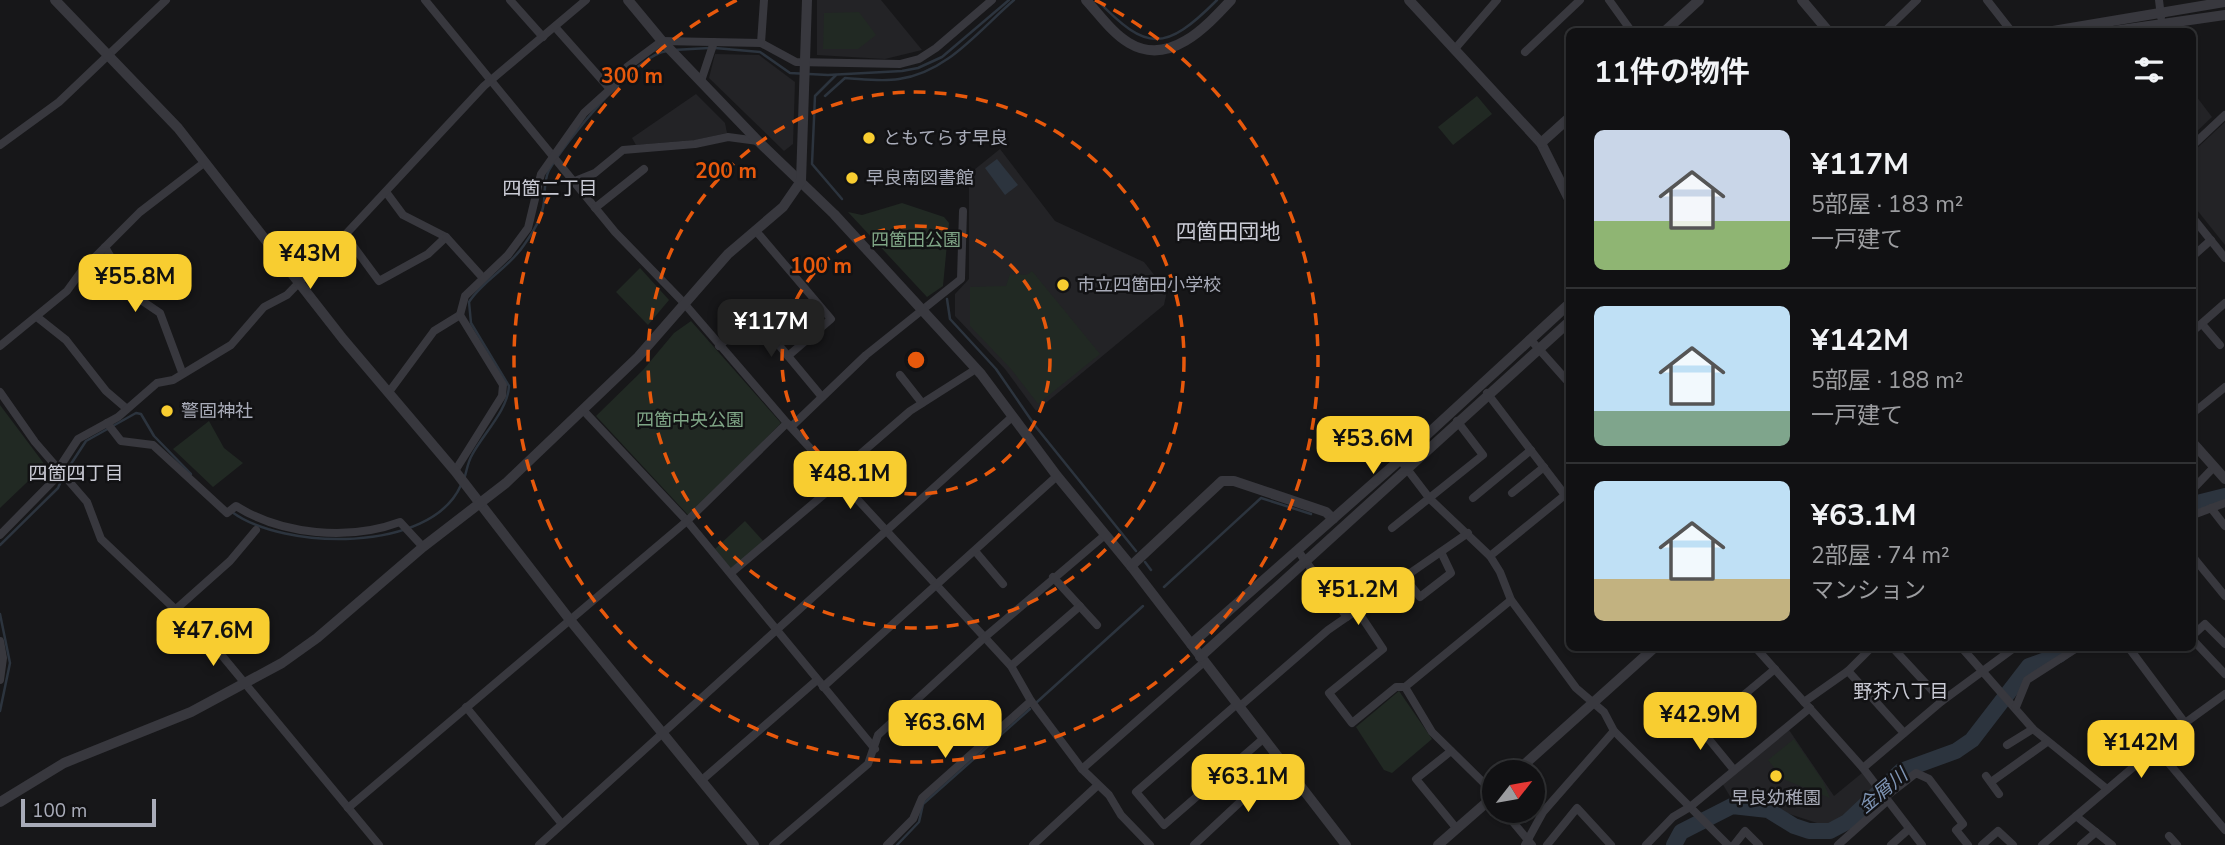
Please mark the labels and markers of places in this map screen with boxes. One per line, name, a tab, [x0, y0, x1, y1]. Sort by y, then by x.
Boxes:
place label: ともてらす早良	[883, 126, 1008, 150]
marker: ともてらす早良	[861, 130, 877, 146]
place label: 早良南図書館	[866, 166, 974, 190]
marker: 早良南図書館	[844, 170, 860, 186]
pin: ¥43M	[269, 232, 351, 291]
pin: ¥55.8M	[78, 254, 192, 314]
place label: 市立四箇田小学校	[1077, 273, 1221, 297]
marker: 市立四箇田小学校	[1055, 277, 1071, 293]
pin: ¥117M	[722, 300, 820, 359]
centre of rings	[904, 348, 928, 372]
place label: 警固神社	[181, 399, 253, 423]
marker: 警固神社	[159, 403, 175, 419]
pin: ¥53.6M	[1316, 416, 1430, 476]
pin: ¥48.1M	[793, 452, 907, 511]
pin: ¥51.2M	[1301, 568, 1415, 627]
pin: ¥47.6M	[156, 608, 270, 668]
pin: ¥42.9M	[1643, 692, 1757, 752]
pin: ¥63.6M	[888, 700, 1002, 760]
pin: ¥142M	[2092, 720, 2190, 780]
pin: ¥63.1M	[1191, 754, 1305, 814]
marker: 早良幼稚園	[1768, 768, 1784, 784]
place label: 早良幼稚園	[1731, 786, 1821, 810]

